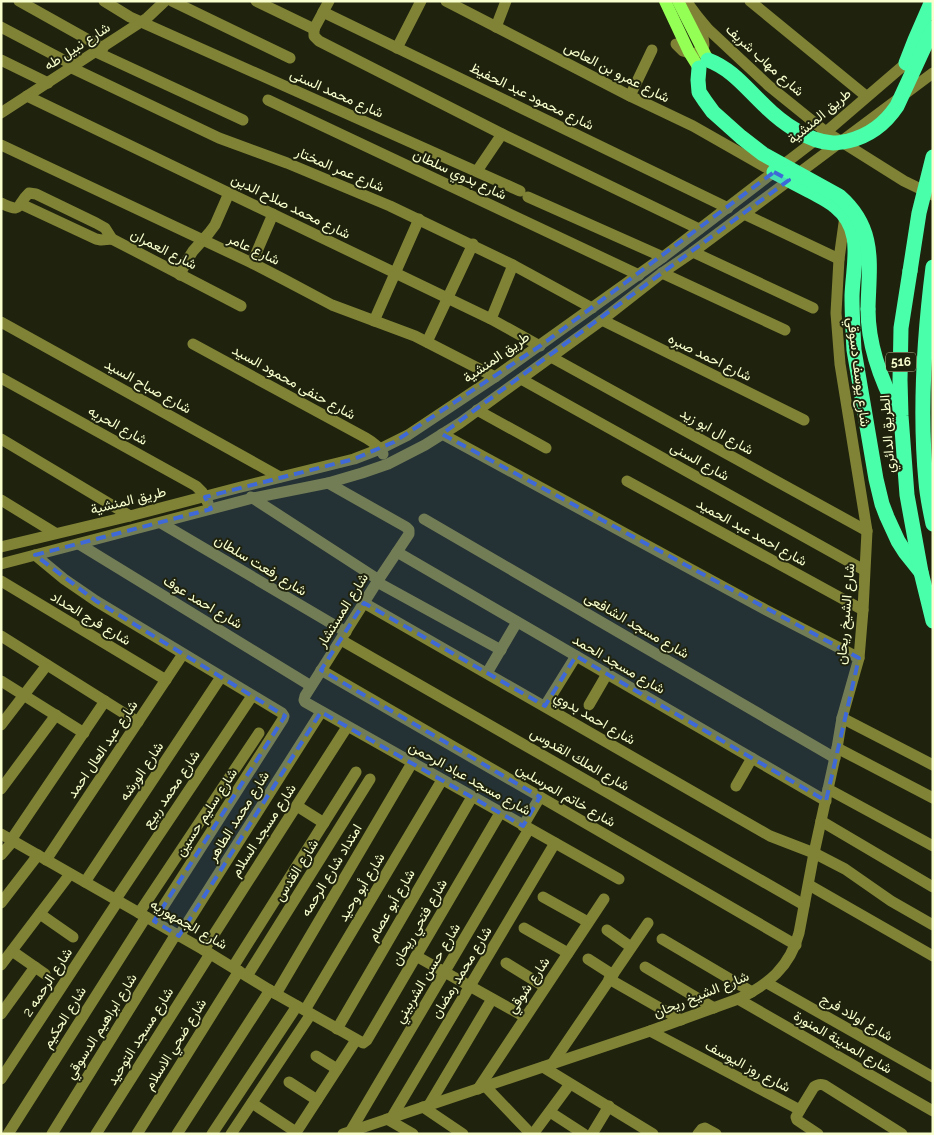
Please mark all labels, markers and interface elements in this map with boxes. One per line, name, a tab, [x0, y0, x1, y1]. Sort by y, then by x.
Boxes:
street label: شارع نبيل طه	[41, 19, 115, 76]
street label: شارع مهاب شريف	[721, 21, 807, 101]
street label: شارع عمرو بن العاص	[560, 38, 672, 108]
street label: شارع محمود عبد الحفيظ	[466, 59, 597, 136]
street label: شارع محمد السنى	[287, 65, 386, 124]
street label: طريق المنشية	[784, 85, 854, 148]
street label: شارع عمر المختار	[291, 143, 387, 198]
street label: شارع بدوي سلطان	[409, 145, 509, 206]
street label: شارع محمد صلاح الدين	[228, 170, 353, 244]
street label: شارع العمران	[127, 225, 200, 275]
street label: شارع عامر	[223, 230, 283, 271]
street label: شارع يوسف دسوقي	[840, 316, 874, 428]
street label: طريق المنشية	[460, 328, 533, 387]
street label: شارع احمد صبره	[664, 330, 754, 387]
street label: شارع حنفى محمود السيد	[228, 341, 358, 425]
road number: 516	[886, 352, 916, 372]
street label: شارع صباح السيد	[100, 356, 194, 419]
street label: الطريق الدائري	[876, 394, 902, 474]
street label: شارع الحريه	[84, 402, 151, 451]
street label: شارع ال ابو زيد	[676, 404, 756, 460]
street label: شارع السنى	[666, 438, 732, 486]
street label: طريق المنشية	[88, 483, 168, 518]
street label: شارع احمد عبد الحميد	[692, 495, 810, 572]
street label: شارع رفعت سلطان	[210, 531, 310, 601]
street label: شارع الشيخ ريحان	[833, 563, 860, 666]
street label: شارع المستشار	[312, 570, 374, 652]
street label: شارع احمد عوف	[159, 572, 245, 634]
street label: شارع فرج الحداد	[46, 588, 134, 651]
street label: شارع مسجد الشافعى	[580, 589, 692, 664]
street label: شارع مسجد الحمد	[569, 631, 668, 699]
street label: شارع احمد بدوي	[550, 688, 638, 751]
street label: شارع عبد العال احمد	[63, 697, 143, 803]
street label: شارع الملك القدوس	[526, 724, 633, 797]
street label: شارع مسجد عباد الرحمن	[405, 738, 534, 821]
street label: شارع الورشه	[116, 739, 169, 805]
street label: شارع محمد ربيع	[139, 747, 205, 833]
street label: شارع خاتم المرسلين	[512, 760, 619, 833]
street label: شارع سليم حسين	[172, 765, 243, 861]
street label: شارع محمد الطاهر	[203, 768, 275, 866]
street label: شارع مسجد السلام	[227, 781, 301, 881]
street label: امتداد شارع الرحمه	[297, 821, 367, 921]
street label: شارع القدس	[271, 836, 324, 905]
street label: شارع أبو وحيد	[334, 850, 390, 926]
street label: شارع أبو عصام	[364, 866, 421, 945]
street label: شارع فتحي ريحان	[388, 876, 454, 970]
street label: شارع الجمهوريه	[146, 896, 230, 955]
street label: شارع حسن الشربيني	[391, 920, 467, 1028]
street label: شارع محمد رمضان	[427, 923, 497, 1022]
street label: شارع الرحمه 2	[19, 945, 78, 1021]
street label: شارع شوقي	[503, 954, 556, 1018]
street label: شارع الشيخ ريحان	[651, 968, 752, 1023]
street label: شارع ابراهيم الدسوقي	[62, 970, 143, 1084]
street label: شارع الحكيم	[39, 983, 92, 1052]
street label: شارع مسجد التوحيد	[104, 984, 179, 1089]
street label: شارع اولاد فرج	[817, 990, 896, 1047]
street label: شارع ضحي الاسلام	[140, 995, 213, 1095]
street label: شارع المدينة المنورة	[789, 1007, 895, 1079]
street label: شارع روز اليوسف	[701, 1037, 793, 1098]

